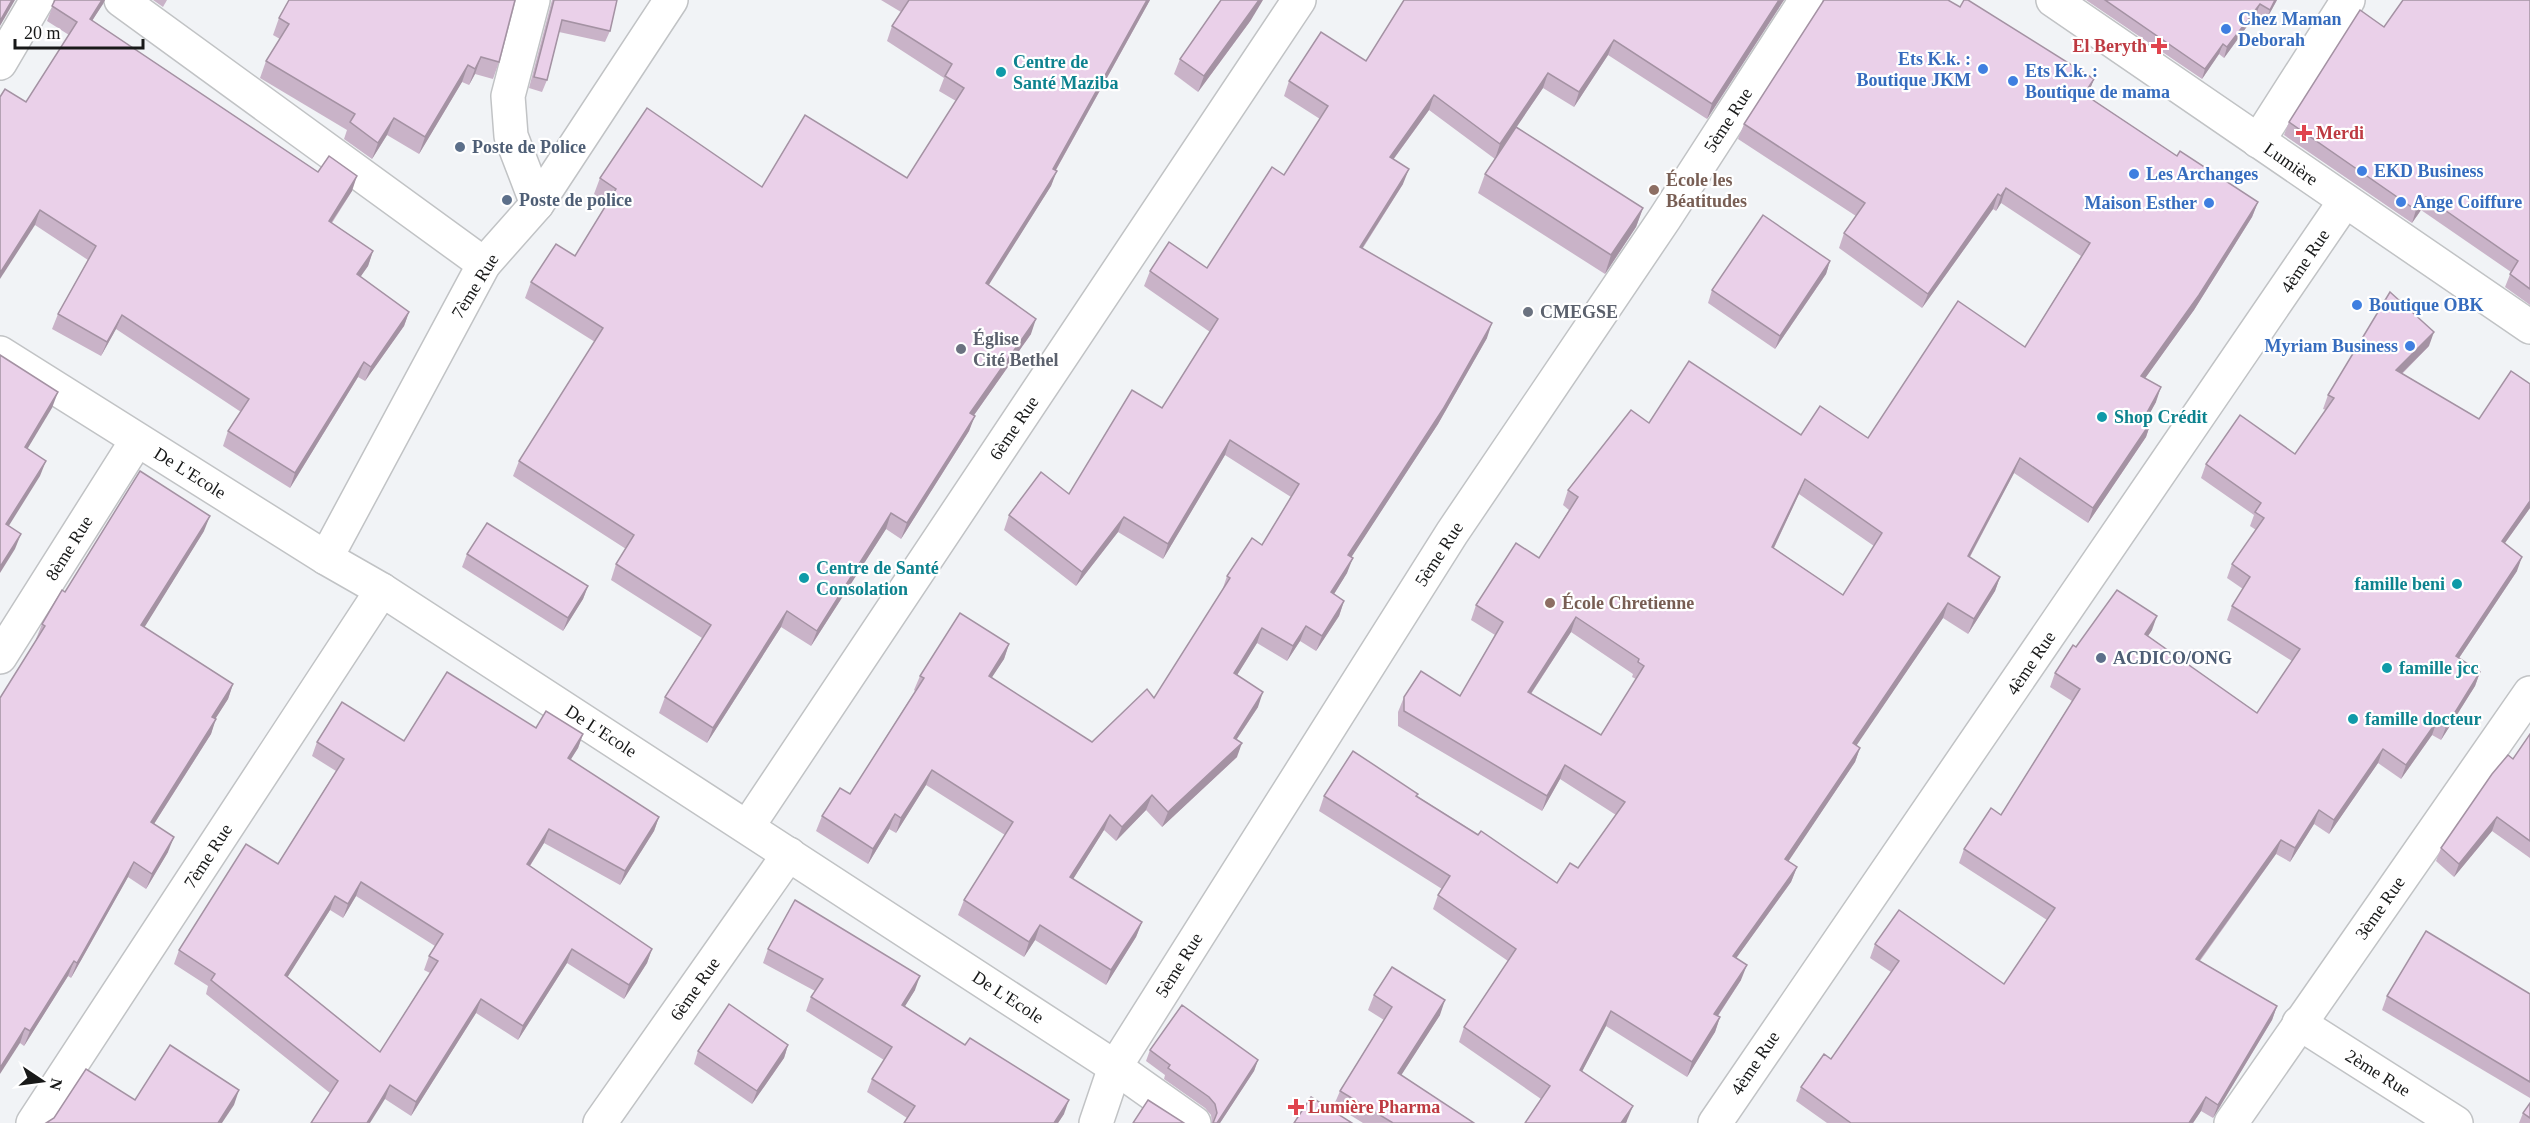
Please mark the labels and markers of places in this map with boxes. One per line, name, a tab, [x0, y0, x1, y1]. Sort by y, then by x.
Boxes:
place label: Chez Maman Deborah	[2238, 9, 2341, 50]
marker: Chez Maman Deborah	[2219, 22, 2233, 36]
place label: El Beryth	[2073, 36, 2147, 56]
marker: El Beryth	[2152, 39, 2166, 53]
place label: Ets K.k. : Boutique JKM	[1856, 49, 1971, 90]
place label: Centre de Santé Maziba	[1013, 52, 1119, 93]
place label: Ets K.k. : Boutique de mama	[2025, 61, 2170, 102]
marker: Ets K.k. : Boutique JKM	[1976, 62, 1990, 76]
marker: Centre de Santé Maziba	[994, 65, 1008, 79]
marker: Ets K.k. : Boutique de mama	[2006, 74, 2020, 88]
place label: Merdi	[2316, 123, 2364, 143]
marker: Merdi	[2297, 126, 2311, 140]
place label: Poste de Police	[472, 137, 586, 157]
marker: Poste de Police	[453, 140, 467, 154]
place label: EKD Business	[2374, 161, 2484, 181]
place label: Les Archanges	[2146, 164, 2258, 184]
marker: EKD Business	[2355, 164, 2369, 178]
marker: Les Archanges	[2127, 167, 2141, 181]
place label: École les Béatitudes	[1666, 169, 1747, 211]
marker: École les Béatitudes	[1647, 183, 1661, 197]
place label: Poste de police	[519, 190, 632, 210]
place label: Ange Coiffure	[2413, 192, 2522, 212]
marker: Poste de police	[500, 193, 514, 207]
place label: Maison Esther	[2085, 193, 2197, 213]
marker: Ange Coiffure	[2394, 195, 2408, 209]
marker: Maison Esther	[2202, 196, 2216, 210]
place label: Boutique OBK	[2369, 295, 2484, 315]
marker: Boutique OBK	[2350, 298, 2364, 312]
place label: CMEGSE	[1540, 302, 1618, 322]
marker: CMEGSE	[1521, 305, 1535, 319]
place label: Église Cité Bethel	[973, 328, 1058, 370]
place label: Myriam Business	[2264, 336, 2398, 356]
marker: Myriam Business	[2403, 339, 2417, 353]
marker: Église Cité Bethel	[954, 342, 968, 356]
place label: Shop Crédit	[2114, 407, 2208, 427]
marker: Shop Crédit	[2095, 410, 2109, 424]
place label: Centre de Santé Consolation	[816, 558, 939, 599]
marker: Centre de Santé Consolation	[797, 571, 811, 585]
place label: famille beni	[2355, 574, 2445, 594]
marker: famille beni	[2450, 577, 2464, 591]
place label: École Chretienne	[1562, 592, 1694, 613]
marker: École Chretienne	[1543, 596, 1557, 610]
place label: ACDICO/ONG	[2113, 648, 2232, 668]
marker: ACDICO/ONG	[2094, 651, 2108, 665]
place label: famille jcc	[2399, 658, 2478, 678]
marker: famille jcc	[2380, 661, 2394, 675]
place label: famille docteur	[2365, 709, 2481, 729]
marker: famille docteur	[2346, 712, 2360, 726]
place label: Lumière Pharma	[1308, 1097, 1440, 1117]
marker: Lumière Pharma	[1289, 1100, 1303, 1114]

